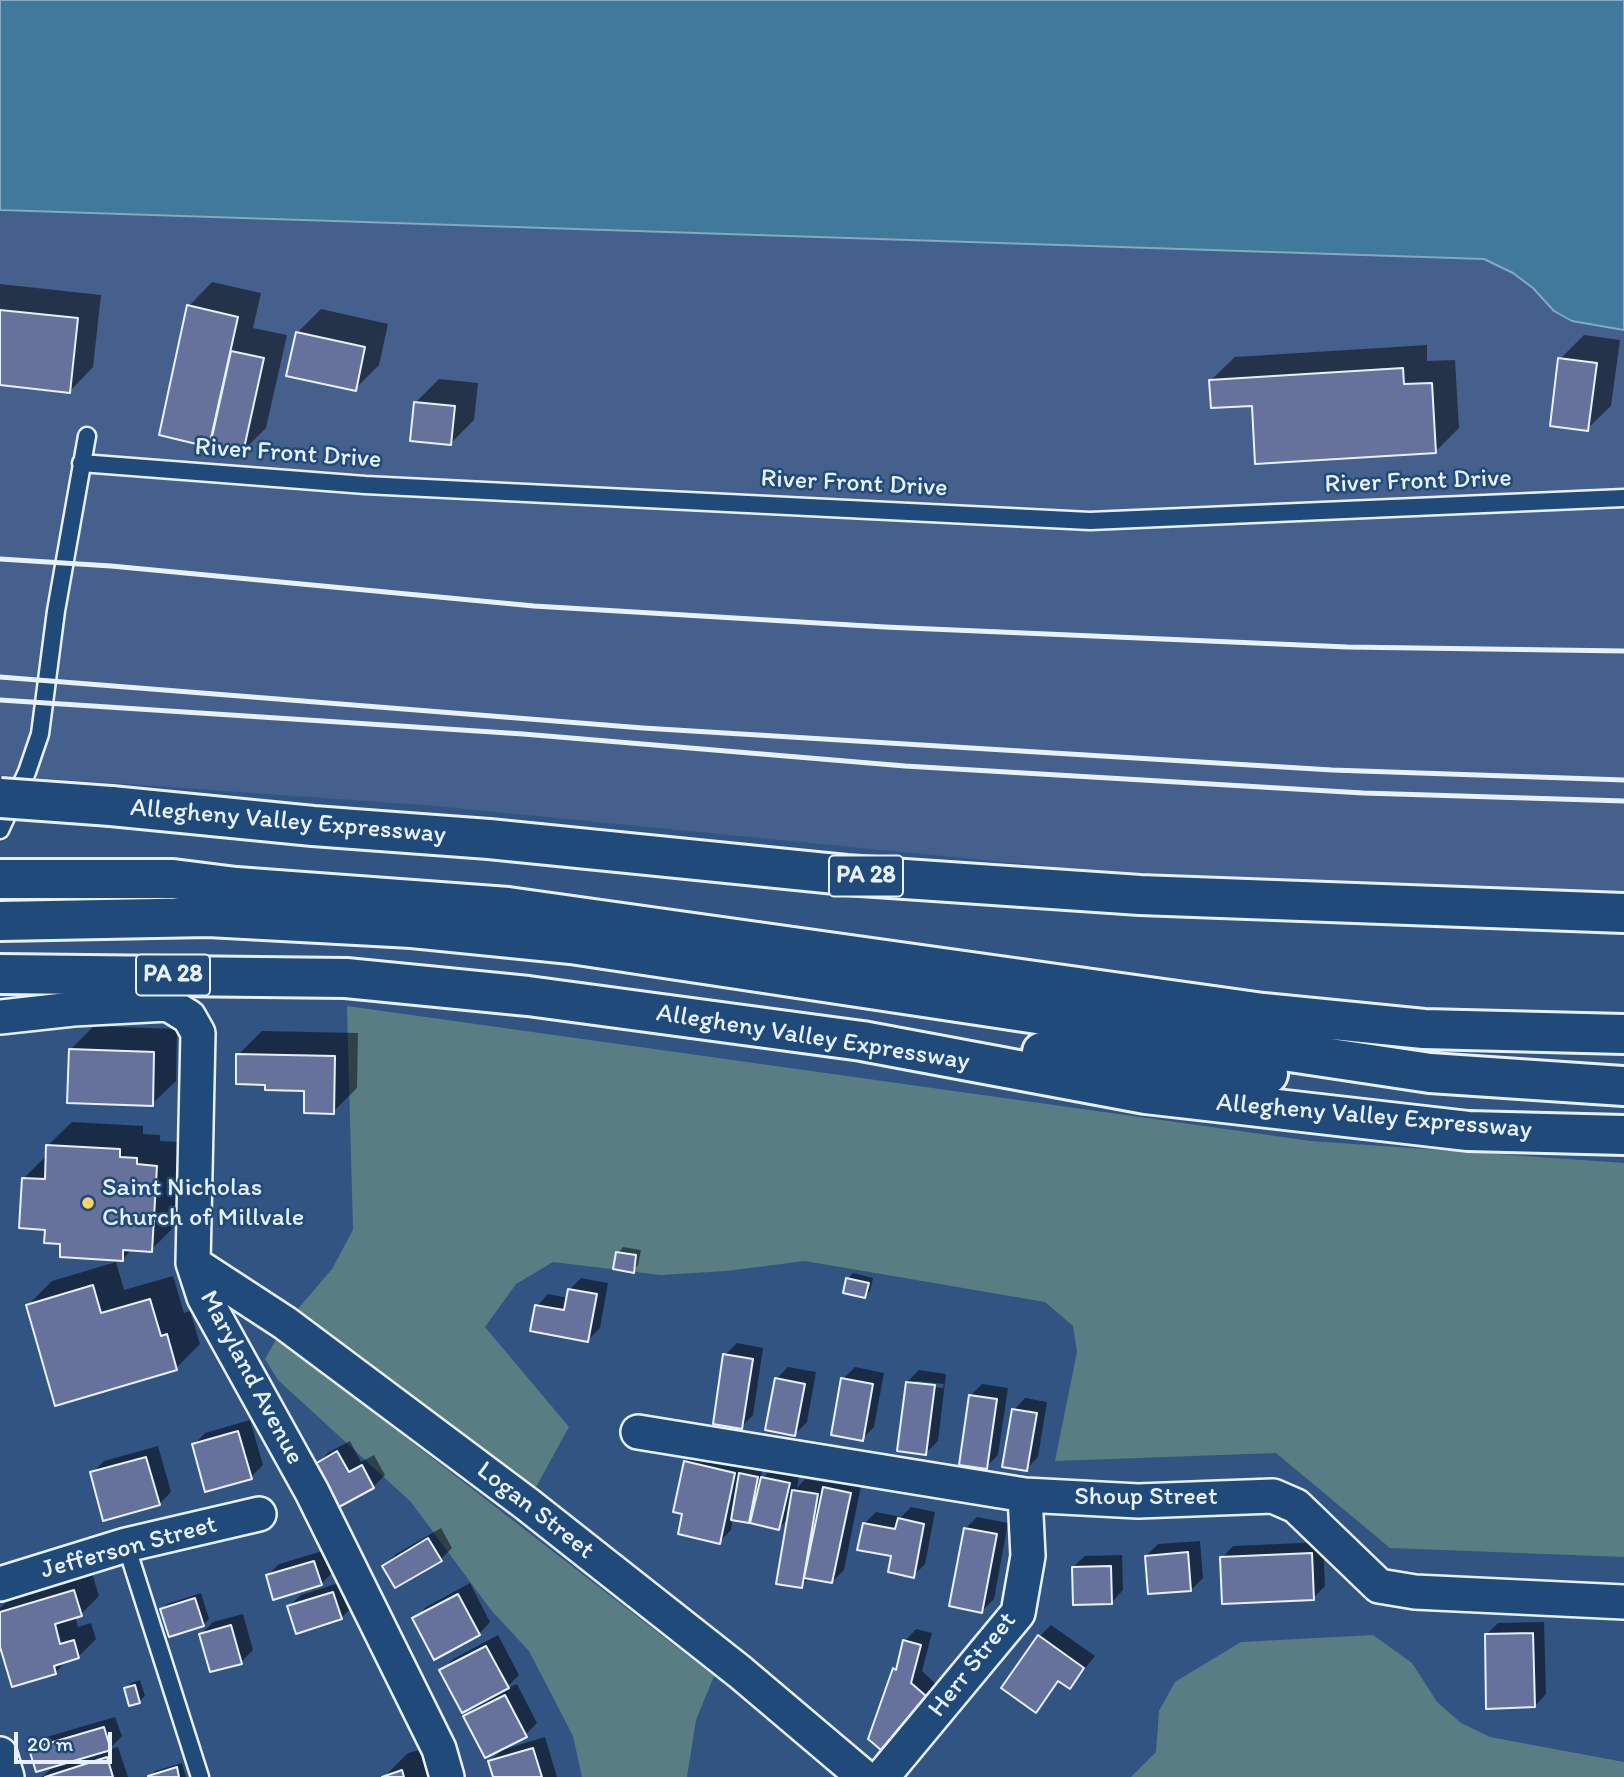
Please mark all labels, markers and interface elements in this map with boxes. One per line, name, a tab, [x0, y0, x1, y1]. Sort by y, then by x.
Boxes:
street label: River Front Drive	[194, 432, 382, 476]
street label: River Front Drive	[1324, 463, 1512, 501]
street label: River Front Drive	[760, 464, 948, 504]
street label: Allegheny Valley Expressway	[129, 793, 447, 851]
road number: PA 28	[829, 856, 903, 896]
road number: PA 28	[136, 954, 210, 995]
street label: Allegheny Valley Expressway	[654, 998, 972, 1078]
street label: Allegheny Valley Expressway	[1215, 1088, 1533, 1146]
place label: Saint Nicholas Church of Millvale	[102, 1172, 304, 1234]
marker: Saint Nicholas Church of Millvale	[80, 1195, 96, 1211]
street label: Maryland Avenue	[192, 1286, 310, 1470]
street label: Logan Street	[470, 1455, 600, 1567]
street label: Shoup Street	[1074, 1481, 1218, 1513]
street label: Jefferson Street	[38, 1510, 220, 1586]
street label: Herr Street	[922, 1606, 1024, 1724]
scale bar	[18, 1718, 116, 1762]
text: 20 m	[27, 1731, 73, 1756]

